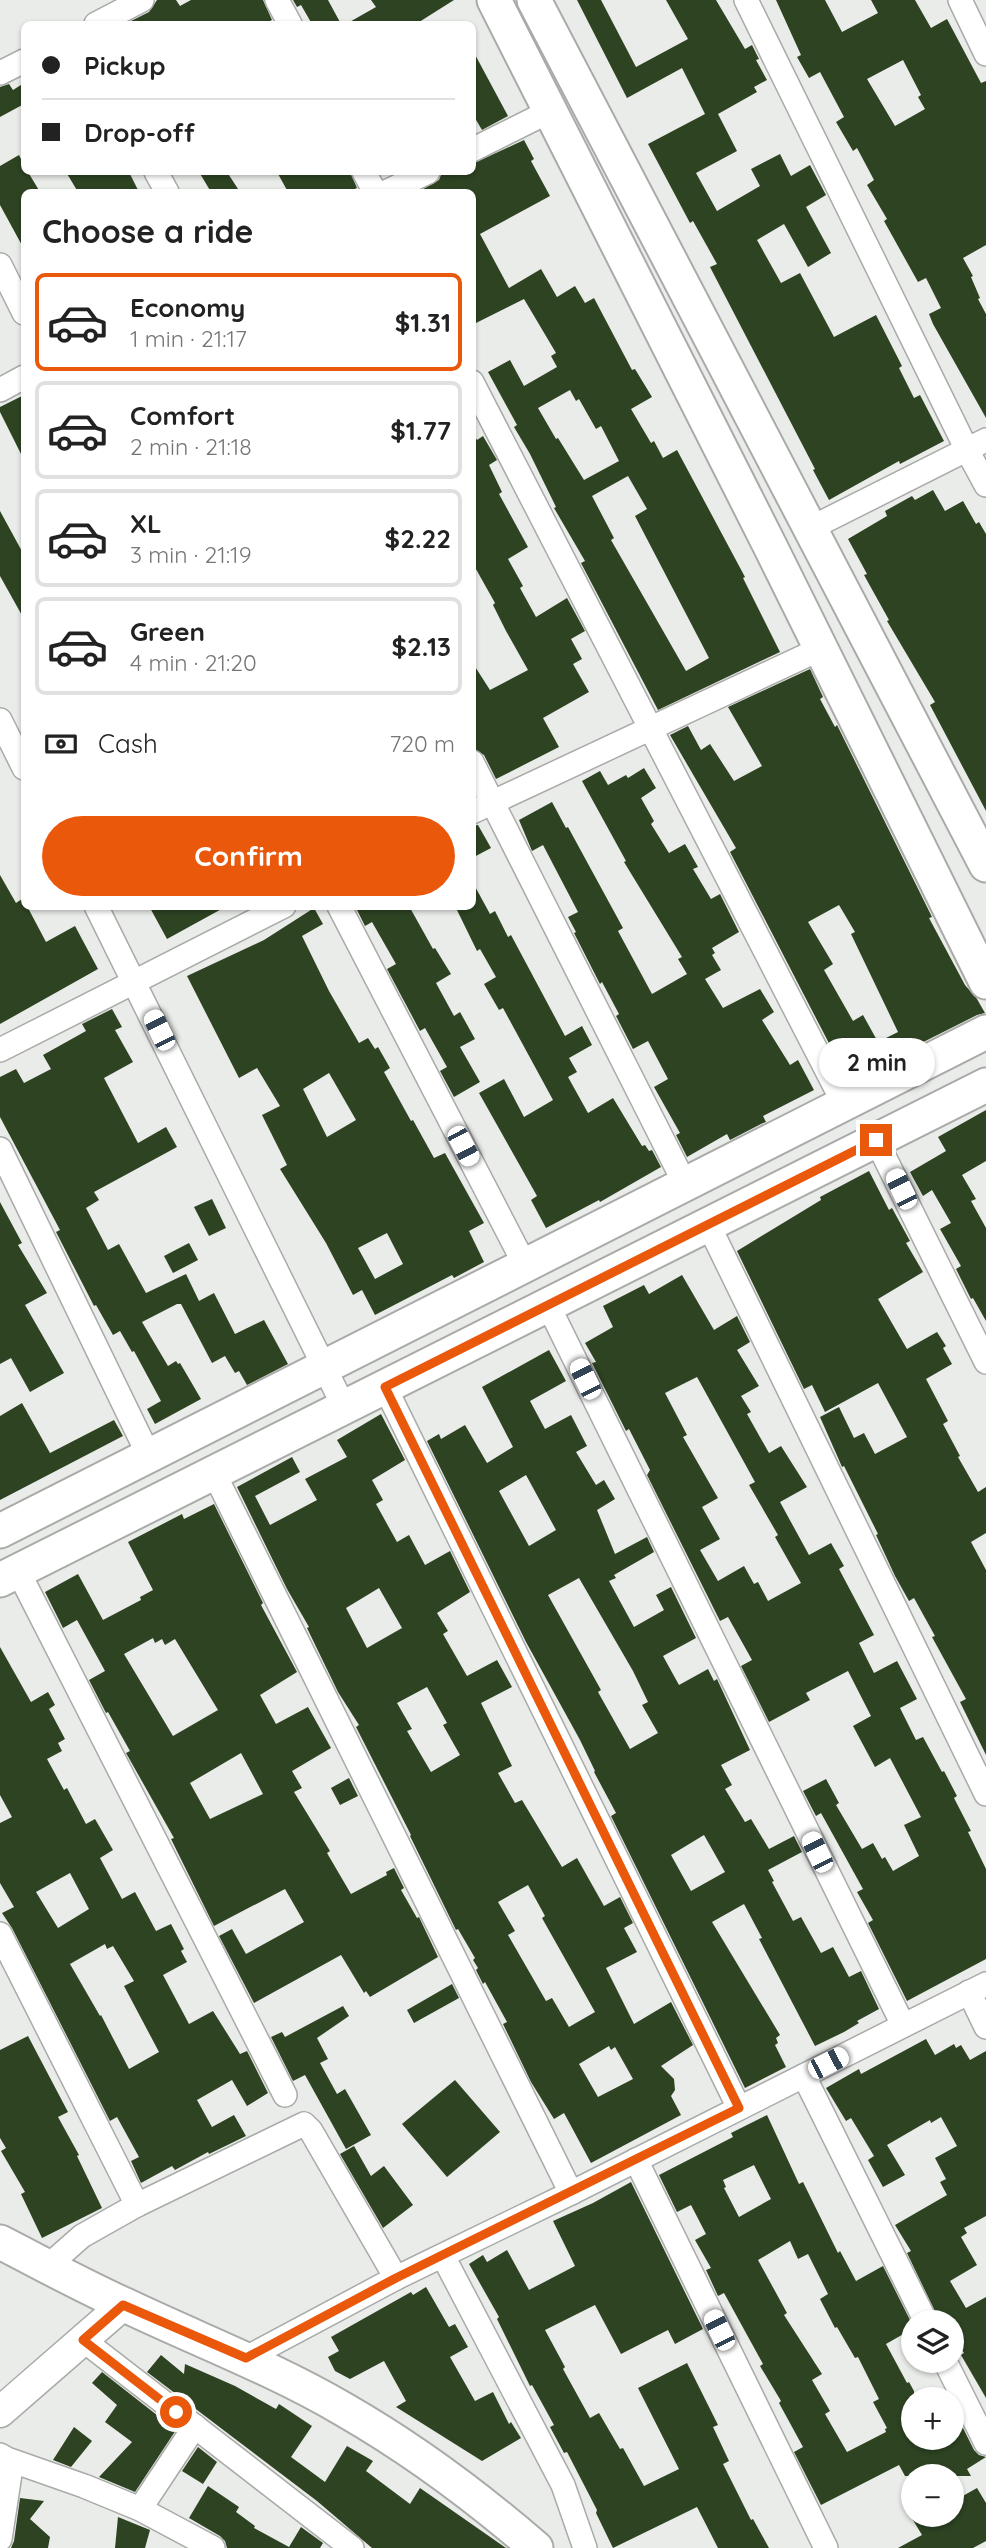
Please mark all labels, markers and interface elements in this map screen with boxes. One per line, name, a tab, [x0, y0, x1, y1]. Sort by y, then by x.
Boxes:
text: Pickup	[84, 49, 166, 82]
text: Drop-off	[84, 116, 195, 149]
text: Choose a ride	[42, 211, 254, 251]
icon: car	[46, 291, 109, 354]
text: Economy	[130, 291, 245, 324]
text: $1.31	[395, 306, 451, 339]
text: 1 min · 21:17	[130, 324, 247, 353]
icon: car	[46, 399, 109, 462]
text: Comfort	[130, 399, 235, 432]
text: $1.77	[390, 414, 451, 447]
text: 2 min · 21:18	[130, 432, 252, 461]
icon: car	[46, 507, 109, 570]
text: XL	[130, 507, 162, 540]
text: $2.22	[385, 522, 451, 555]
text: 3 min · 21:19	[130, 540, 251, 569]
icon: car	[46, 615, 109, 678]
text: Green	[130, 615, 205, 648]
text: $2.13	[391, 630, 451, 663]
text: 4 min · 21:20	[130, 648, 257, 677]
icon: cash	[42, 725, 80, 763]
text: Cash	[98, 727, 158, 760]
text: 720 m	[390, 729, 455, 758]
button: Confirm	[42, 816, 455, 896]
car	[141, 1007, 178, 1053]
callout: 2 min	[818, 1038, 934, 1088]
text: 2 min	[847, 1048, 907, 1077]
car	[444, 1123, 483, 1169]
route end	[860, 1124, 892, 1156]
car	[883, 1166, 920, 1212]
car	[567, 1356, 604, 1402]
car	[799, 1829, 836, 1875]
car	[805, 2044, 852, 2082]
car	[701, 2307, 738, 2353]
map controls	[901, 2310, 964, 2527]
button: layers	[901, 2310, 964, 2373]
button: +	[901, 2387, 964, 2450]
route start	[160, 2396, 192, 2428]
button: −	[901, 2464, 964, 2527]

